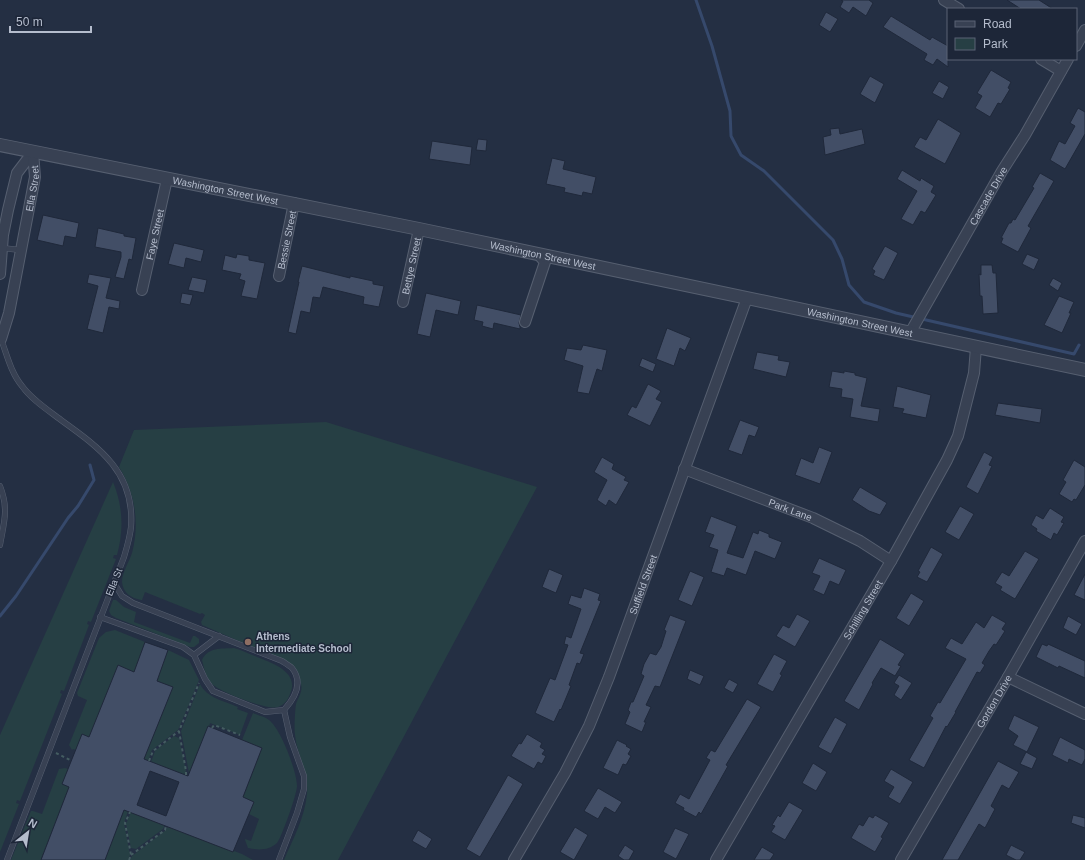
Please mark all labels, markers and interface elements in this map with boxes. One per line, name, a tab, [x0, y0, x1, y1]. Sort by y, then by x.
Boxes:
scale bar	[10, 8, 91, 34]
legend	[947, 8, 1077, 60]
text: 50 m	[16, 15, 43, 29]
text: Road	[983, 17, 1012, 31]
text: Park	[983, 37, 1009, 51]
street label: Cascade Drive	[967, 164, 1009, 227]
street label: Ella Street	[23, 165, 41, 212]
street label: Washington Street West	[172, 174, 279, 206]
street label: Faye Street	[143, 208, 166, 261]
street label: Bessie Street	[275, 209, 298, 270]
street label: Bettye Street	[399, 236, 423, 295]
street label: Washington Street West	[489, 239, 597, 272]
street label: Washington Street West	[806, 305, 914, 339]
street label: Park Lane	[767, 496, 814, 523]
street label: Suffield Street	[627, 553, 659, 616]
street label: Ella St	[103, 566, 125, 597]
street label: Schilling Street	[841, 578, 884, 641]
place label: Athens Intermediate School	[256, 631, 352, 654]
marker: Athens Intermediate School	[243, 637, 253, 647]
street label: Gordon Drive	[974, 672, 1014, 730]
north arrow	[8, 812, 48, 852]
text: N	[27, 816, 39, 831]

